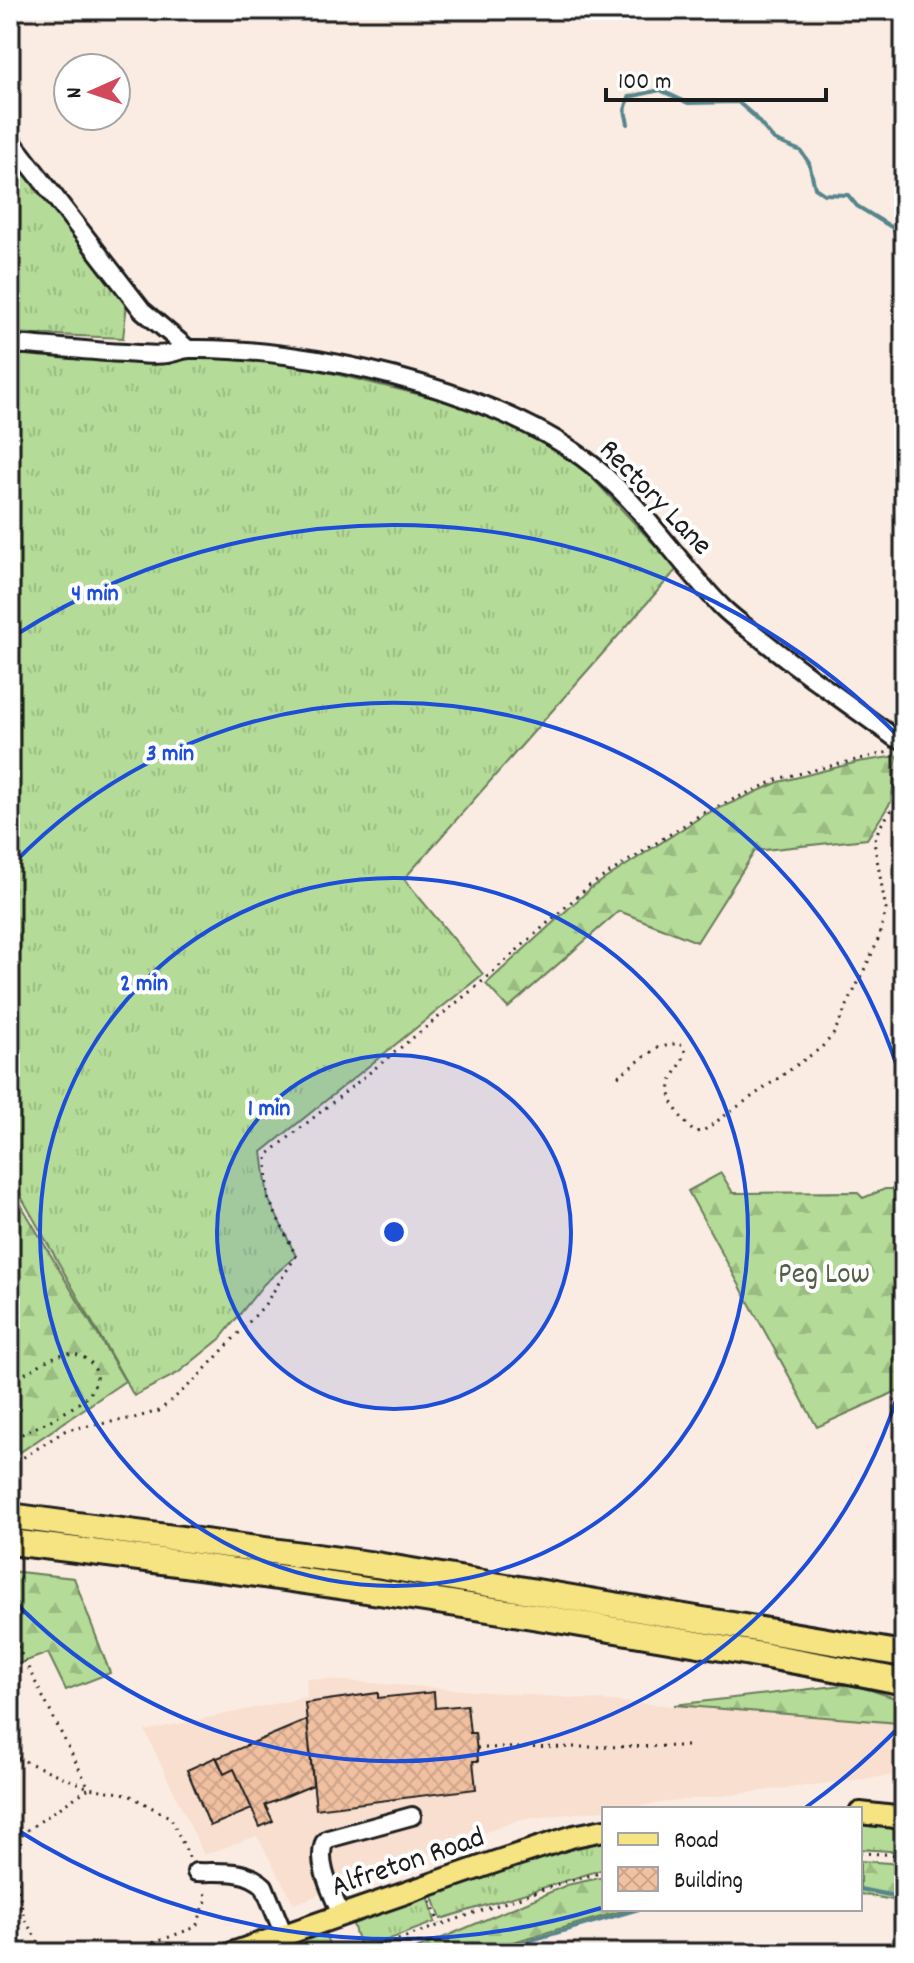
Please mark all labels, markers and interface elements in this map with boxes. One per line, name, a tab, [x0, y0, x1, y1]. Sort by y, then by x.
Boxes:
north arrow	[52, 52, 132, 132]
scale bar	[606, 52, 826, 102]
text: 100 m	[618, 66, 671, 100]
text: N	[60, 86, 91, 99]
street label: Rectory Lane	[587, 431, 721, 567]
text: 4 min	[71, 578, 119, 612]
text: 3 min	[146, 738, 194, 772]
text: 2 min	[120, 968, 168, 1002]
text: 1 min	[248, 1093, 290, 1127]
centre of rings	[380, 1218, 408, 1246]
park label: Peg Low	[778, 1255, 870, 1298]
legend	[602, 1807, 862, 1911]
street label: Alfreton Road	[326, 1818, 491, 1911]
text: Road	[674, 1825, 719, 1859]
text: Building	[674, 1865, 743, 1899]

